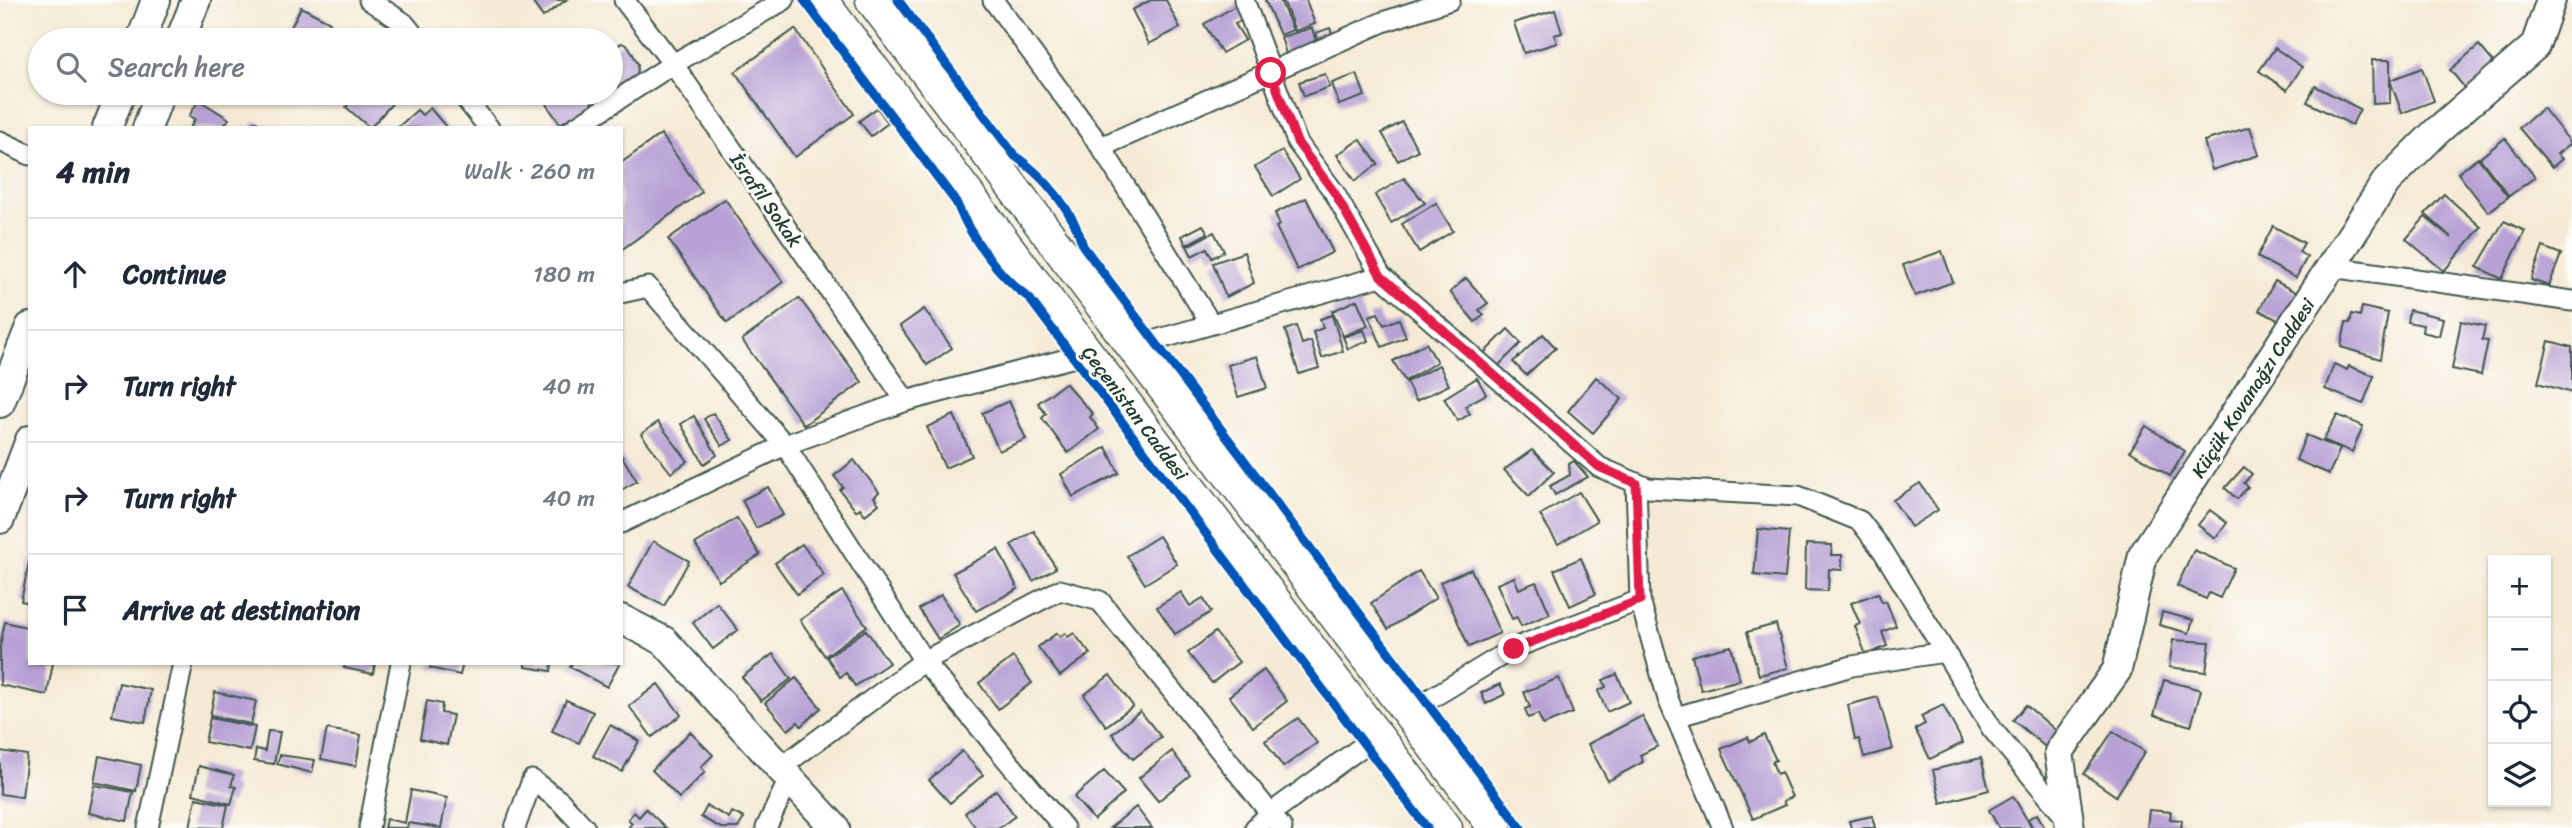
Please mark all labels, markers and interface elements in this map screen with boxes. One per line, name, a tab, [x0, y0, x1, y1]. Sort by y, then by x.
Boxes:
search box	[28, 28, 623, 105]
text: Search here	[108, 44, 245, 90]
icon: search	[52, 48, 90, 86]
route start	[1255, 57, 1286, 88]
text: 4 min	[56, 145, 130, 199]
street label: İsrafil Sokak	[721, 145, 811, 254]
text: Walk · 260 m	[464, 151, 595, 192]
text: Continue	[123, 251, 226, 297]
text: 180 m	[533, 254, 595, 295]
icon: ahead	[56, 255, 94, 293]
street label: Küçük Kovanağzı Caddesi	[2182, 291, 2324, 485]
street label: Çeçenistan Caddesi	[1073, 338, 1197, 488]
text: Turn right	[123, 363, 236, 409]
text: 40 m	[542, 366, 595, 407]
icon: right	[56, 367, 94, 405]
text: Turn right	[123, 475, 236, 521]
text: 40 m	[542, 478, 595, 519]
icon: right	[56, 479, 94, 517]
map controls	[2488, 555, 2551, 807]
button: +	[2488, 555, 2551, 618]
text: Arrive at destination	[123, 587, 360, 633]
icon: arrive	[56, 591, 94, 629]
button: −	[2488, 618, 2551, 681]
route end	[1498, 633, 1529, 664]
button: locate	[2488, 681, 2551, 744]
button: layers	[2488, 744, 2551, 807]

